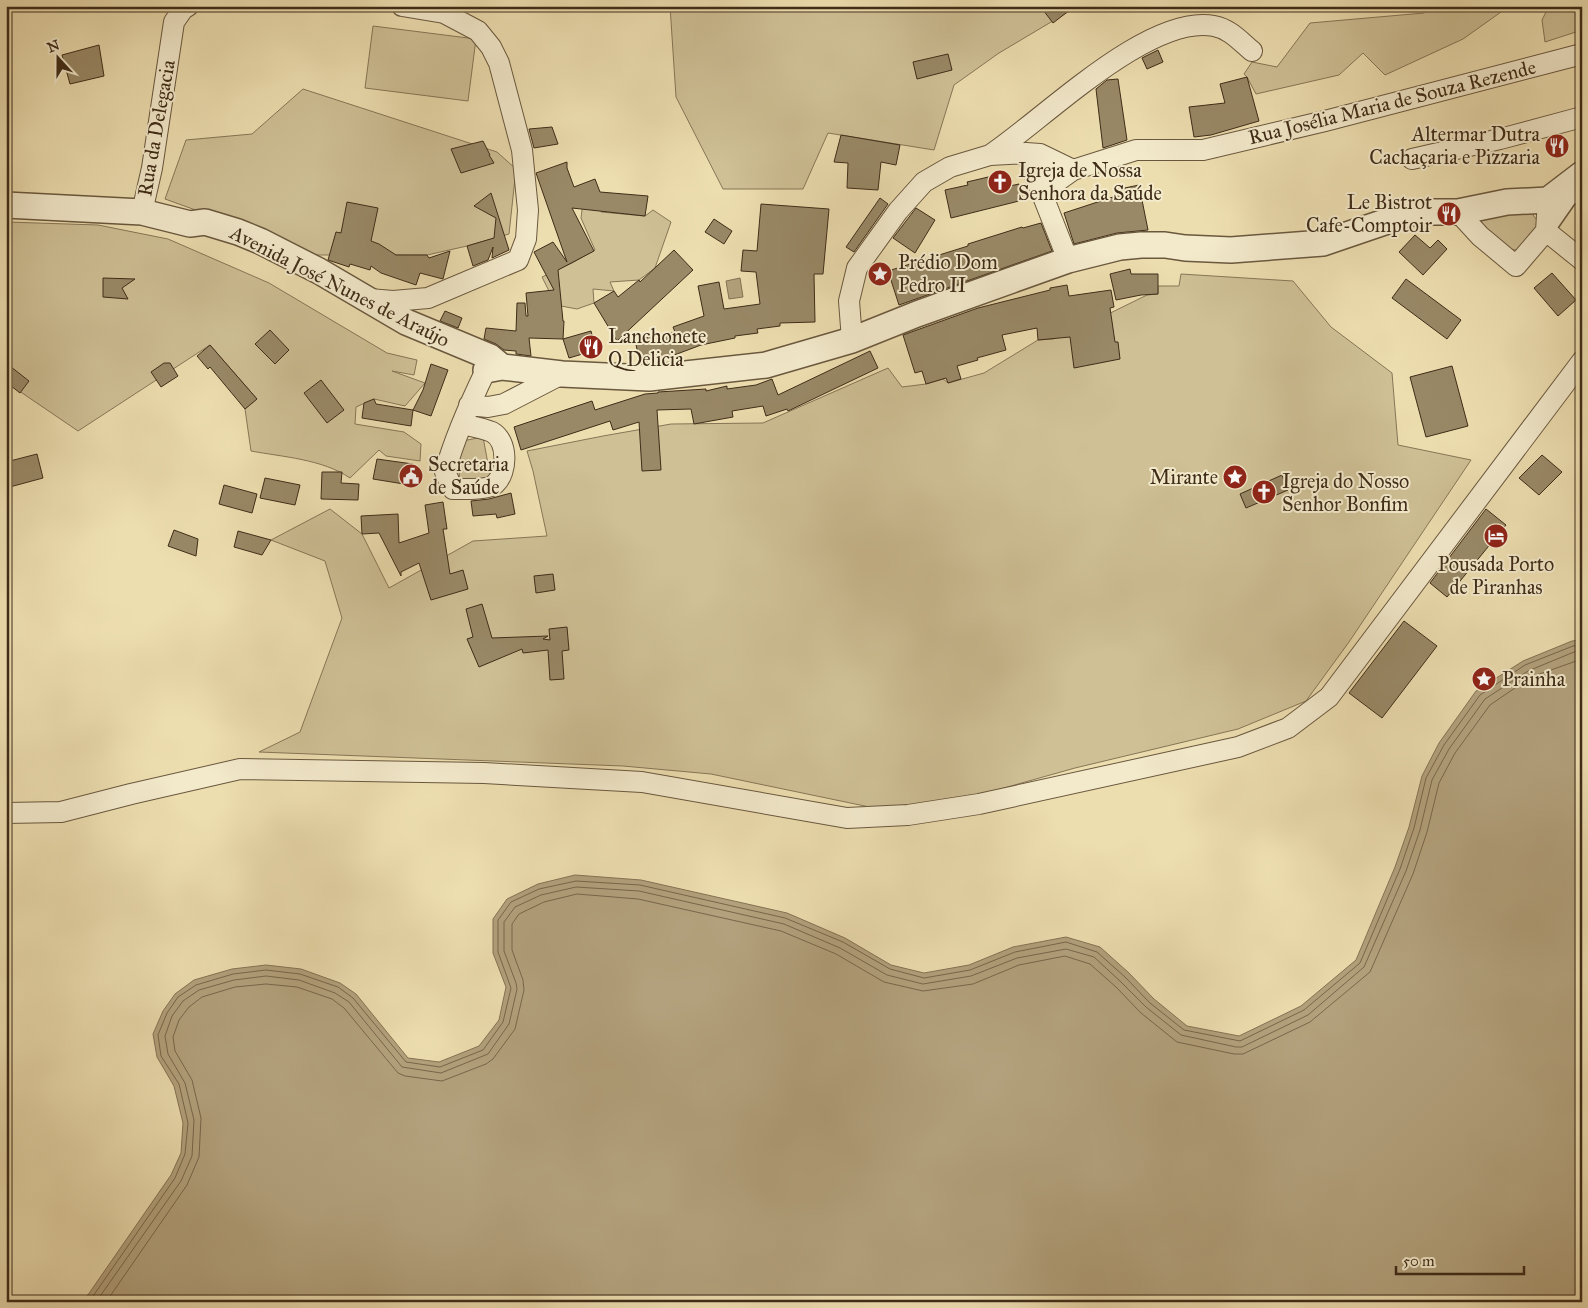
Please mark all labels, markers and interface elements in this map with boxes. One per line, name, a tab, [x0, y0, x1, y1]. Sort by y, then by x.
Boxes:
north arrow	[32, 32, 82, 82]
text: N	[45, 36, 62, 56]
street label: Rua Josélia Maria de Souza Rezende	[1246, 55, 1538, 150]
street label: Rua da Delegacia	[132, 57, 181, 198]
place label: Altermar Dutra Cachaçaria e Pizzaria	[1369, 122, 1541, 169]
restaurant icon: Altermar Dutra Cachaçaria e Pizzaria	[1544, 133, 1570, 159]
place label: Igreja de Nossa Senhora da Saúde	[1018, 158, 1162, 205]
church icon: Igreja de Nossa Senhora da Saúde	[987, 169, 1013, 195]
place label: Le Bistrot Cafe-Comptoir	[1306, 190, 1432, 237]
restaurant icon: Le Bistrot Cafe-Comptoir	[1436, 201, 1462, 227]
street label: Avenida José Nunes de Araújo	[225, 220, 454, 353]
place label: Prédio Dom Pedro II	[898, 250, 998, 297]
place icon: Prédio Dom Pedro II	[867, 261, 893, 287]
place label: Lanchonete Q Delicia	[608, 324, 706, 371]
restaurant icon: Lanchonete Q Delicia	[578, 334, 604, 360]
place label: Secretaria de Saúde	[428, 452, 509, 499]
public building icon: Secretaria de Saúde	[398, 463, 424, 489]
place icon: Mirante	[1222, 464, 1248, 490]
place label: Mirante	[1150, 465, 1218, 489]
place label: Igreja do Nosso Senhor Bonfim	[1282, 469, 1409, 516]
church icon: Igreja do Nosso Senhor Bonfim	[1251, 479, 1277, 505]
hotel icon: Pousada Porto de Piranhas	[1483, 523, 1509, 549]
place label: Pousada Porto de Piranhas	[1438, 552, 1554, 599]
place icon: Prainha	[1471, 666, 1497, 692]
place label: Prainha	[1502, 667, 1566, 691]
scale bar	[1396, 1243, 1523, 1275]
text: 50 m	[1403, 1252, 1435, 1270]

